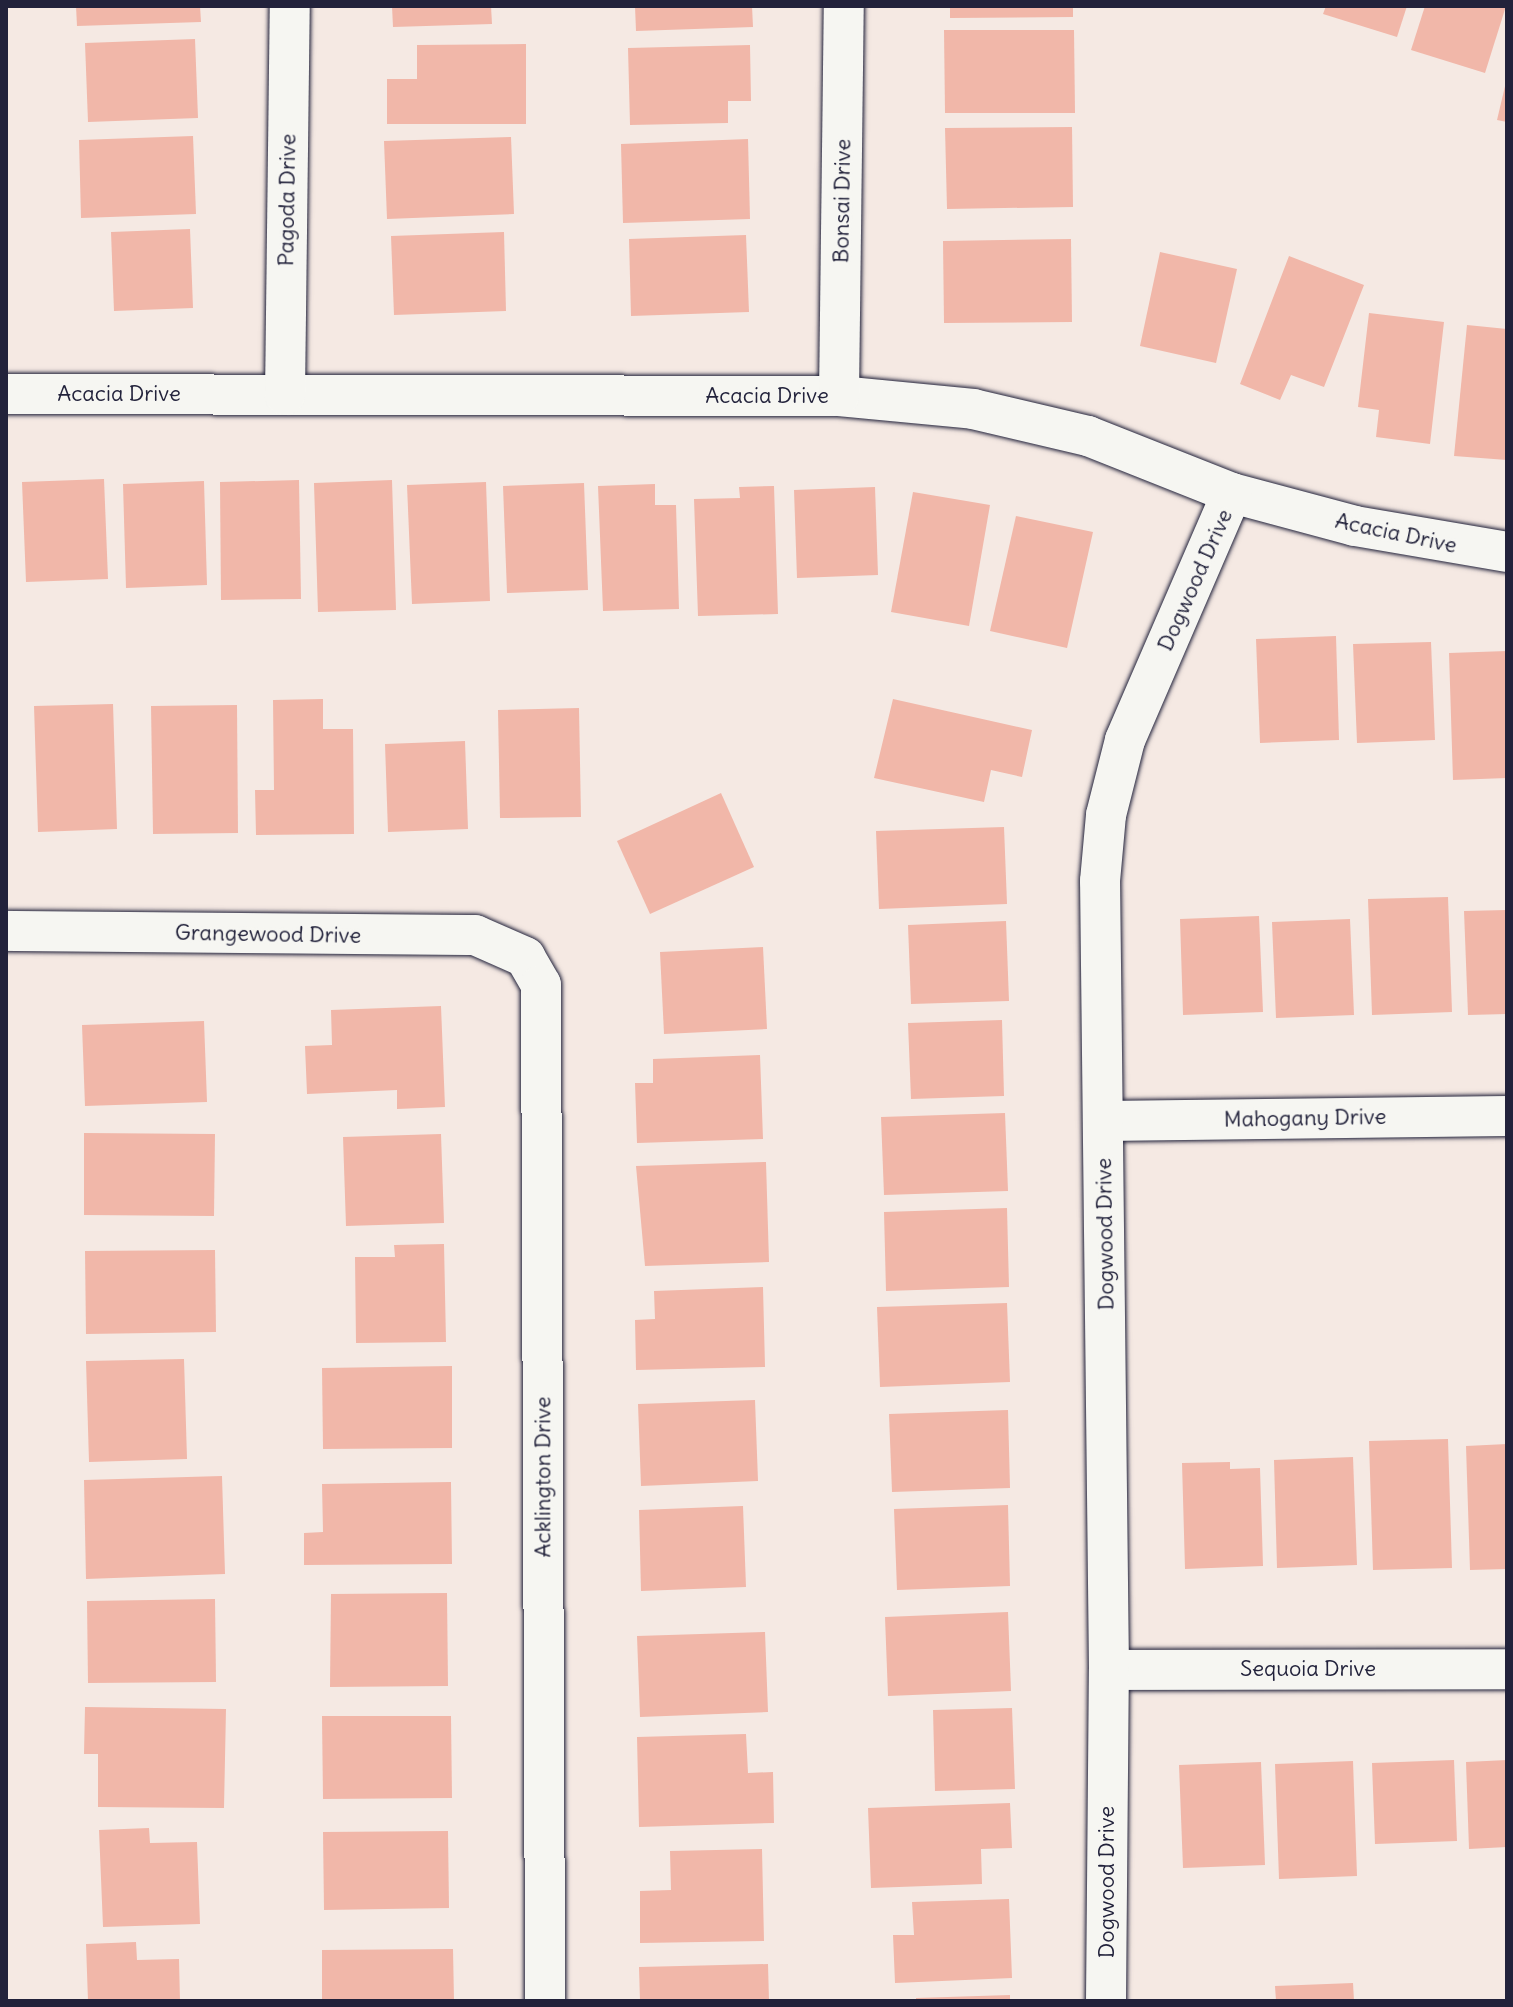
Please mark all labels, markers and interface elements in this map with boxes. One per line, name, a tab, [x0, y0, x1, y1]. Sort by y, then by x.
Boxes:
street label: Pagoda Drive	[273, 133, 301, 267]
street label: Bonsai Drive	[828, 139, 856, 263]
street label: Acacia Drive	[57, 381, 181, 407]
street label: Acacia Drive	[705, 383, 829, 409]
street label: Dogwood Drive	[1152, 505, 1238, 655]
street label: Acacia Drive	[1333, 507, 1459, 559]
street label: Grangewood Drive	[175, 919, 361, 949]
street label: Mahogany Drive	[1224, 1103, 1386, 1133]
street label: Dogwood Drive	[1090, 1158, 1120, 1310]
street label: Acklington Drive	[530, 1396, 556, 1558]
street label: Sequoia Drive	[1240, 1656, 1376, 1682]
street label: Dogwood Drive	[1094, 1806, 1120, 1958]

